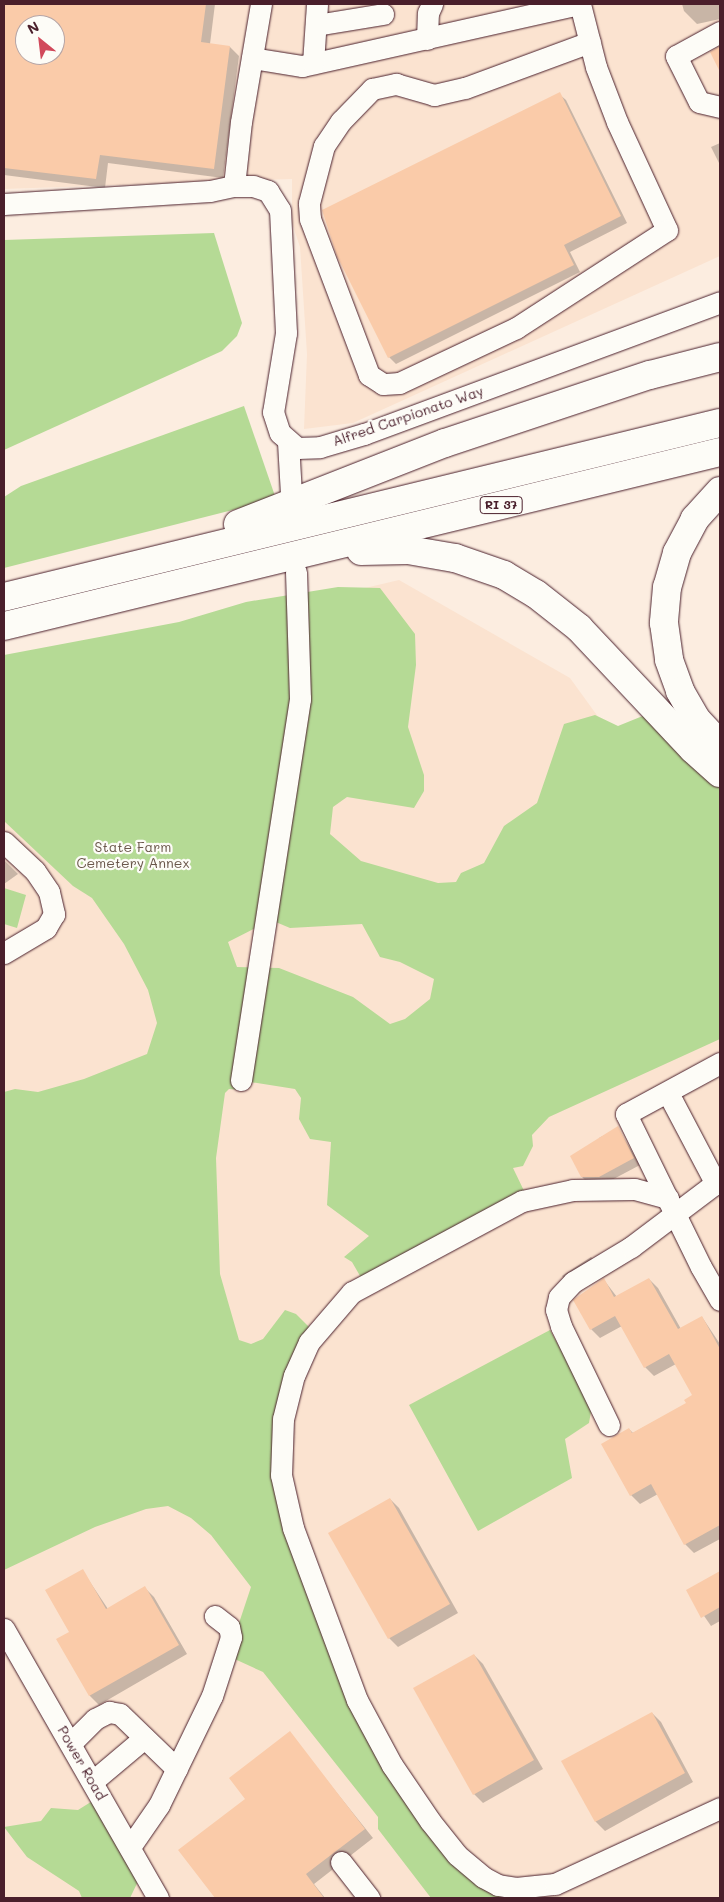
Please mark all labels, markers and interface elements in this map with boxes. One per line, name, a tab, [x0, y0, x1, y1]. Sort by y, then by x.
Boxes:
north arrow	[15, 15, 65, 65]
text: N	[24, 16, 42, 38]
street label: Alfred Carpionato Way	[330, 382, 486, 450]
road number: RI 37	[478, 496, 524, 514]
park label: State Farm Cemetery Annex	[76, 839, 190, 872]
street label: Power Road	[54, 1723, 110, 1803]

